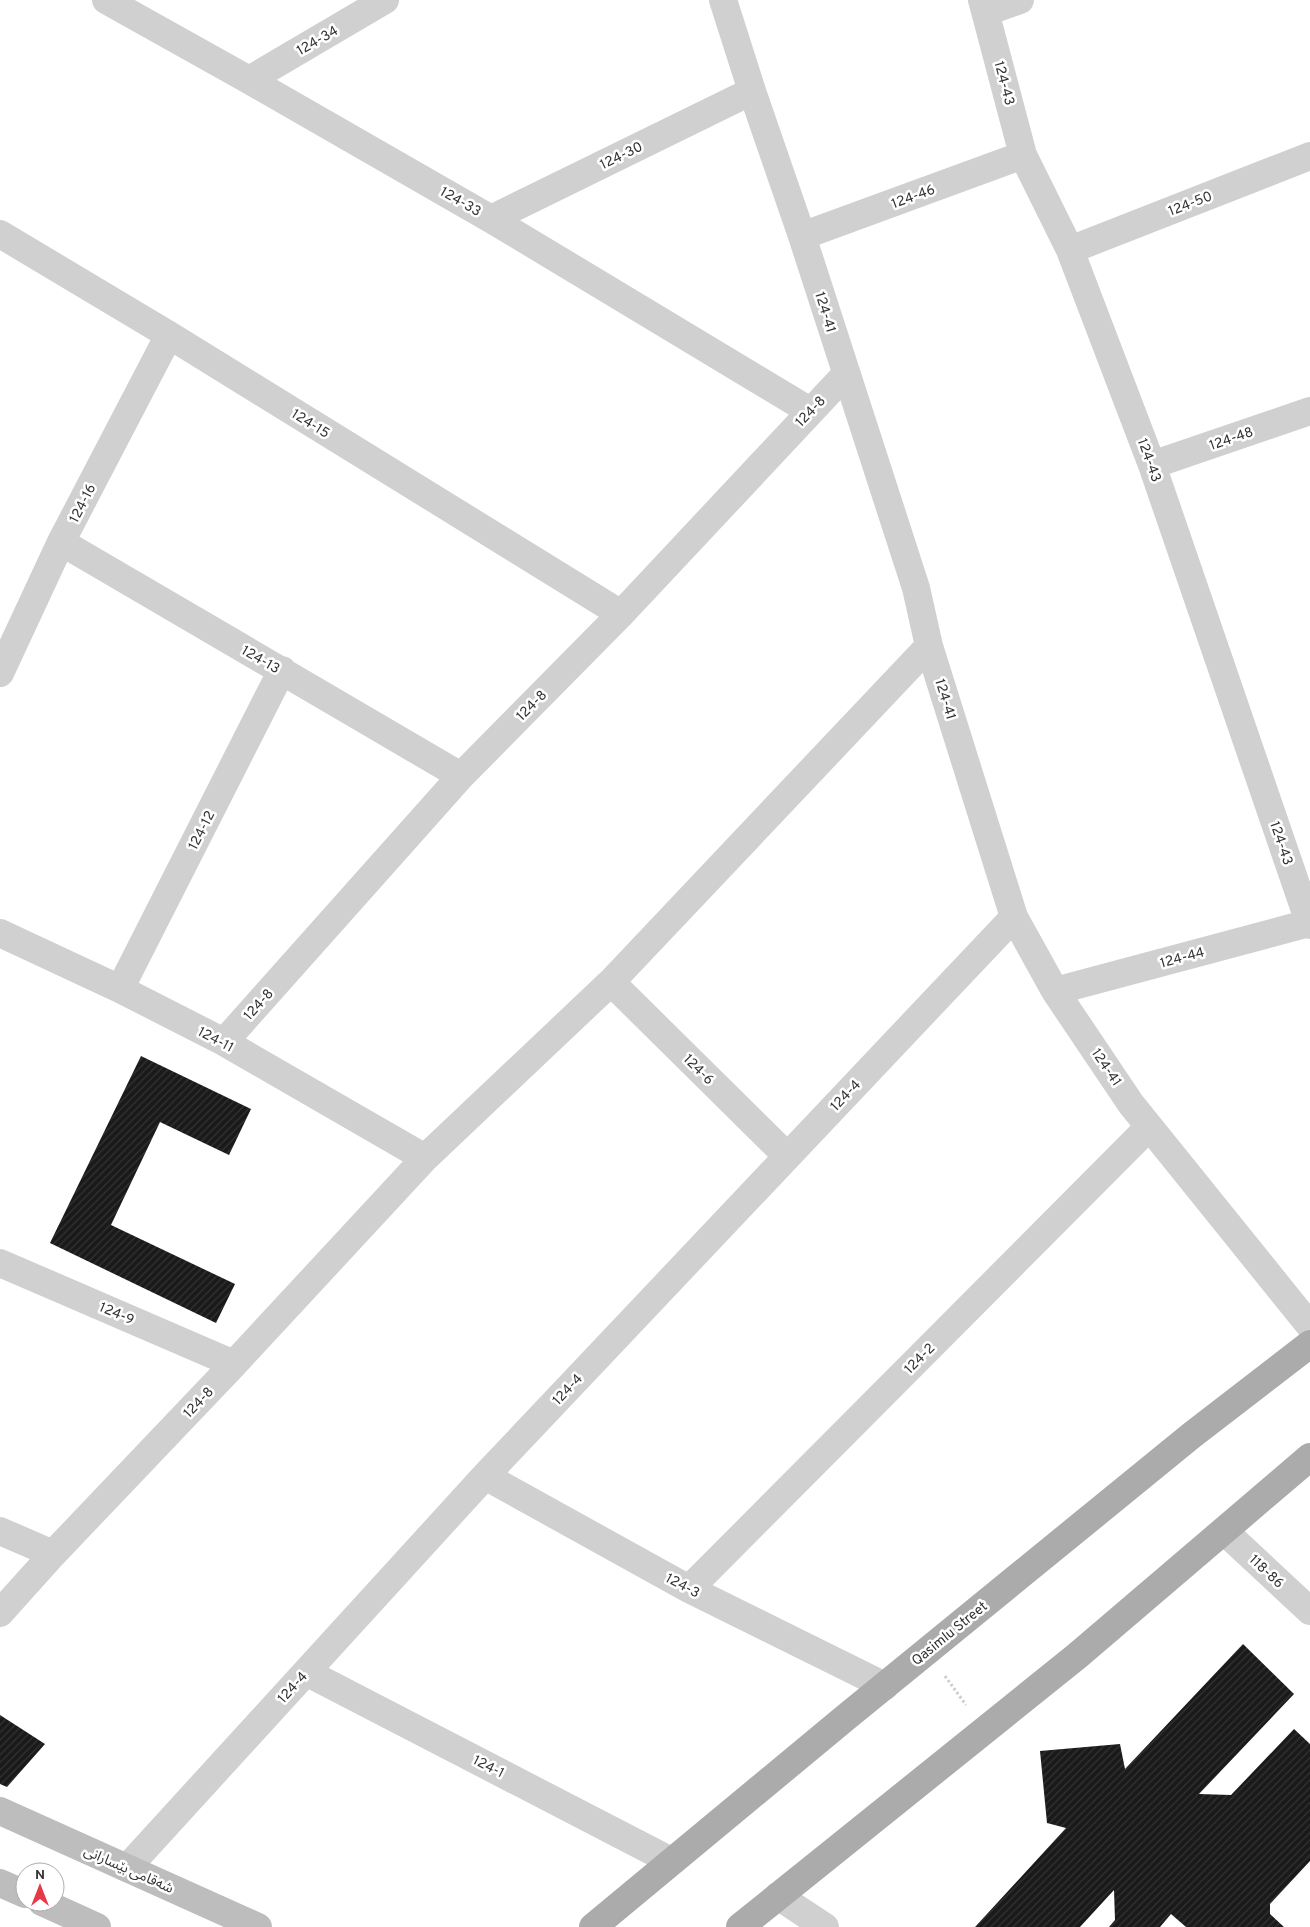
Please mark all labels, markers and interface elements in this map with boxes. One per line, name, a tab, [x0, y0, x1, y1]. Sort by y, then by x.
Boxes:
street label: 124-34	[294, 23, 342, 60]
street label: 124-43	[990, 59, 1018, 107]
street label: 124-30	[598, 139, 646, 174]
street label: 124-46	[889, 182, 938, 213]
street label: 124-33	[437, 184, 484, 221]
street label: 124-50	[1166, 188, 1215, 221]
street label: 124-41	[810, 290, 839, 335]
street label: 124-8	[792, 393, 830, 431]
street label: 124-15	[288, 406, 332, 443]
street label: 124-48	[1207, 424, 1256, 455]
street label: 124-43	[1133, 436, 1164, 485]
street label: 124-16	[66, 481, 100, 526]
street label: 124-13	[238, 643, 283, 678]
street label: 124-41	[930, 677, 959, 722]
street label: 124-8	[513, 687, 551, 725]
street label: 124-12	[185, 808, 219, 853]
street label: 124-43	[1265, 819, 1296, 868]
street label: 124-44	[1158, 944, 1206, 973]
street label: 124-8	[241, 986, 278, 1024]
street label: 124-11	[194, 1024, 236, 1057]
street label: 124-41	[1087, 1046, 1125, 1090]
street label: 124-6	[679, 1051, 717, 1089]
street label: 124-4	[827, 1077, 865, 1115]
street label: 124-9	[96, 1299, 136, 1329]
street label: 124-2	[901, 1340, 939, 1378]
street label: 124-4	[549, 1371, 587, 1409]
street label: 124-8	[180, 1384, 218, 1422]
street label: 118-86	[1245, 1552, 1287, 1592]
street label: 124-3	[662, 1570, 702, 1602]
street label: Qasimlu Street	[909, 1598, 991, 1670]
street label: 124-4	[275, 1669, 312, 1707]
street label: 124-1	[470, 1752, 507, 1782]
street label: شەقامی بێسارانی	[81, 1843, 176, 1898]
north arrow	[15, 1862, 65, 1912]
text: N	[35, 1867, 45, 1884]

